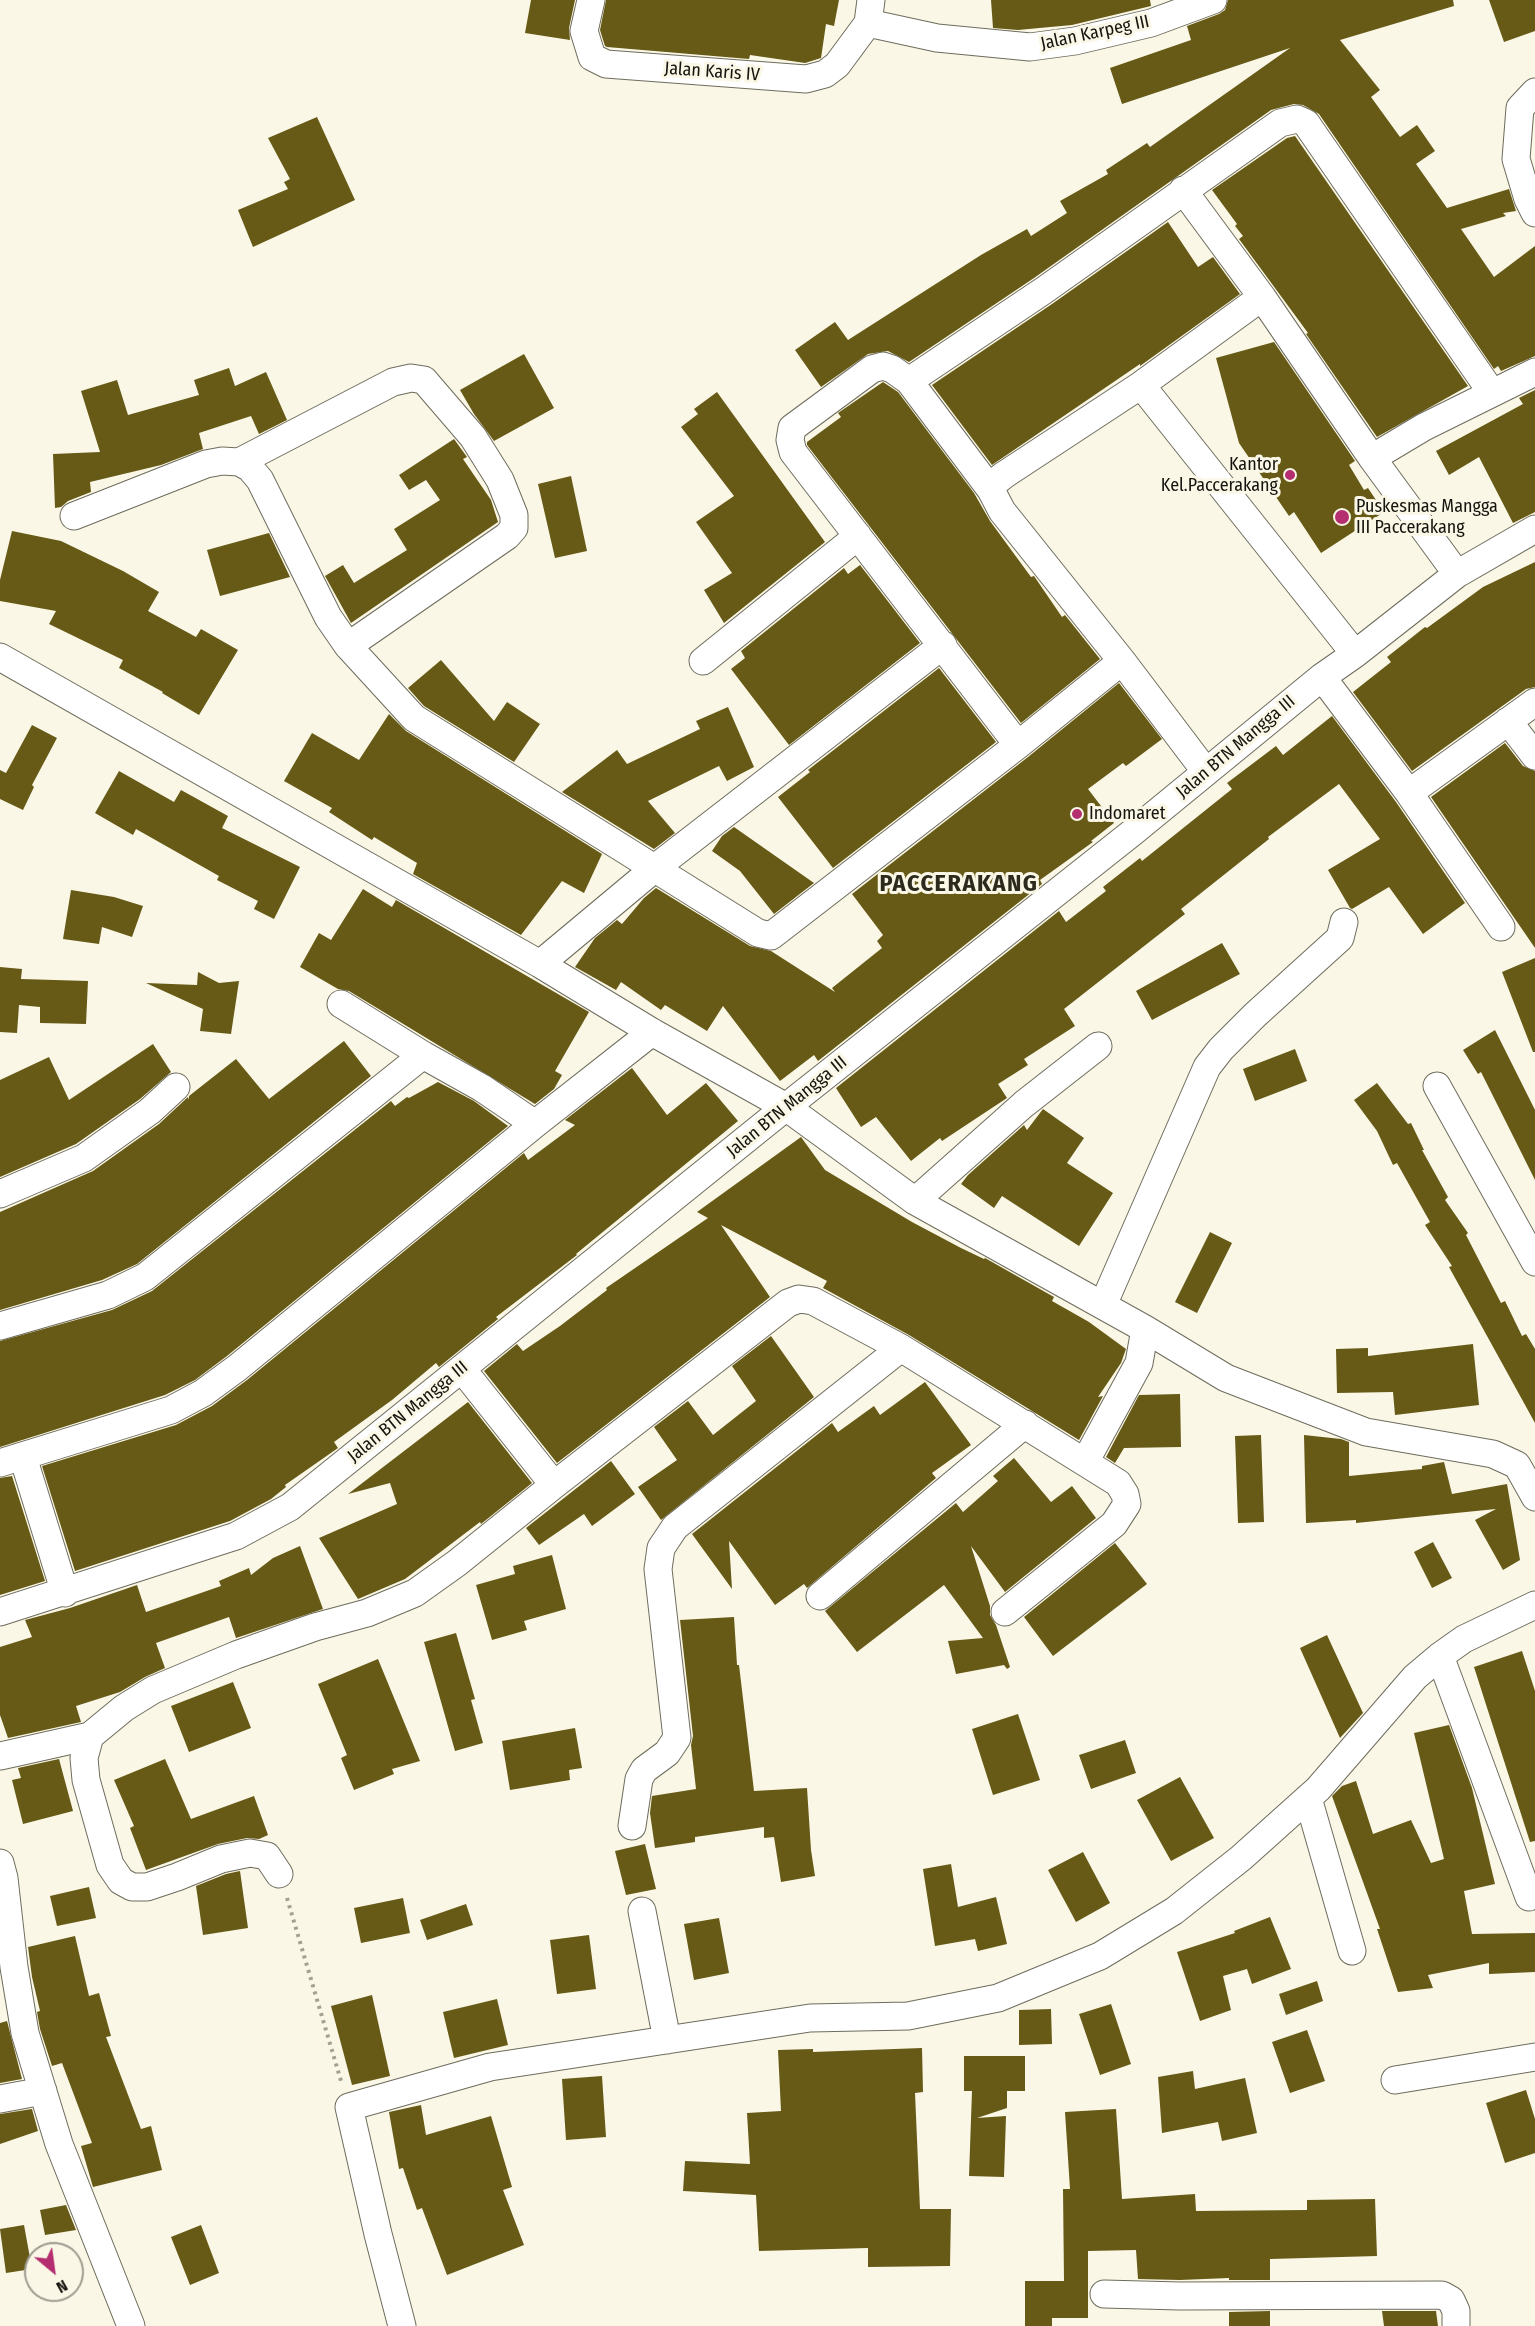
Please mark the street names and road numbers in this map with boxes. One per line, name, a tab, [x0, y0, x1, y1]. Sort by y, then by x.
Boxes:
street label: Jalan Karpeg III	[1039, 11, 1151, 55]
street label: Jalan Karis IV	[664, 58, 760, 86]
street label: Jalan BTN Mangga III	[1172, 691, 1300, 803]
street label: Jalan BTN Mangga III	[722, 1052, 852, 1162]
street label: Jalan BTN Mangga III	[343, 1357, 473, 1467]

